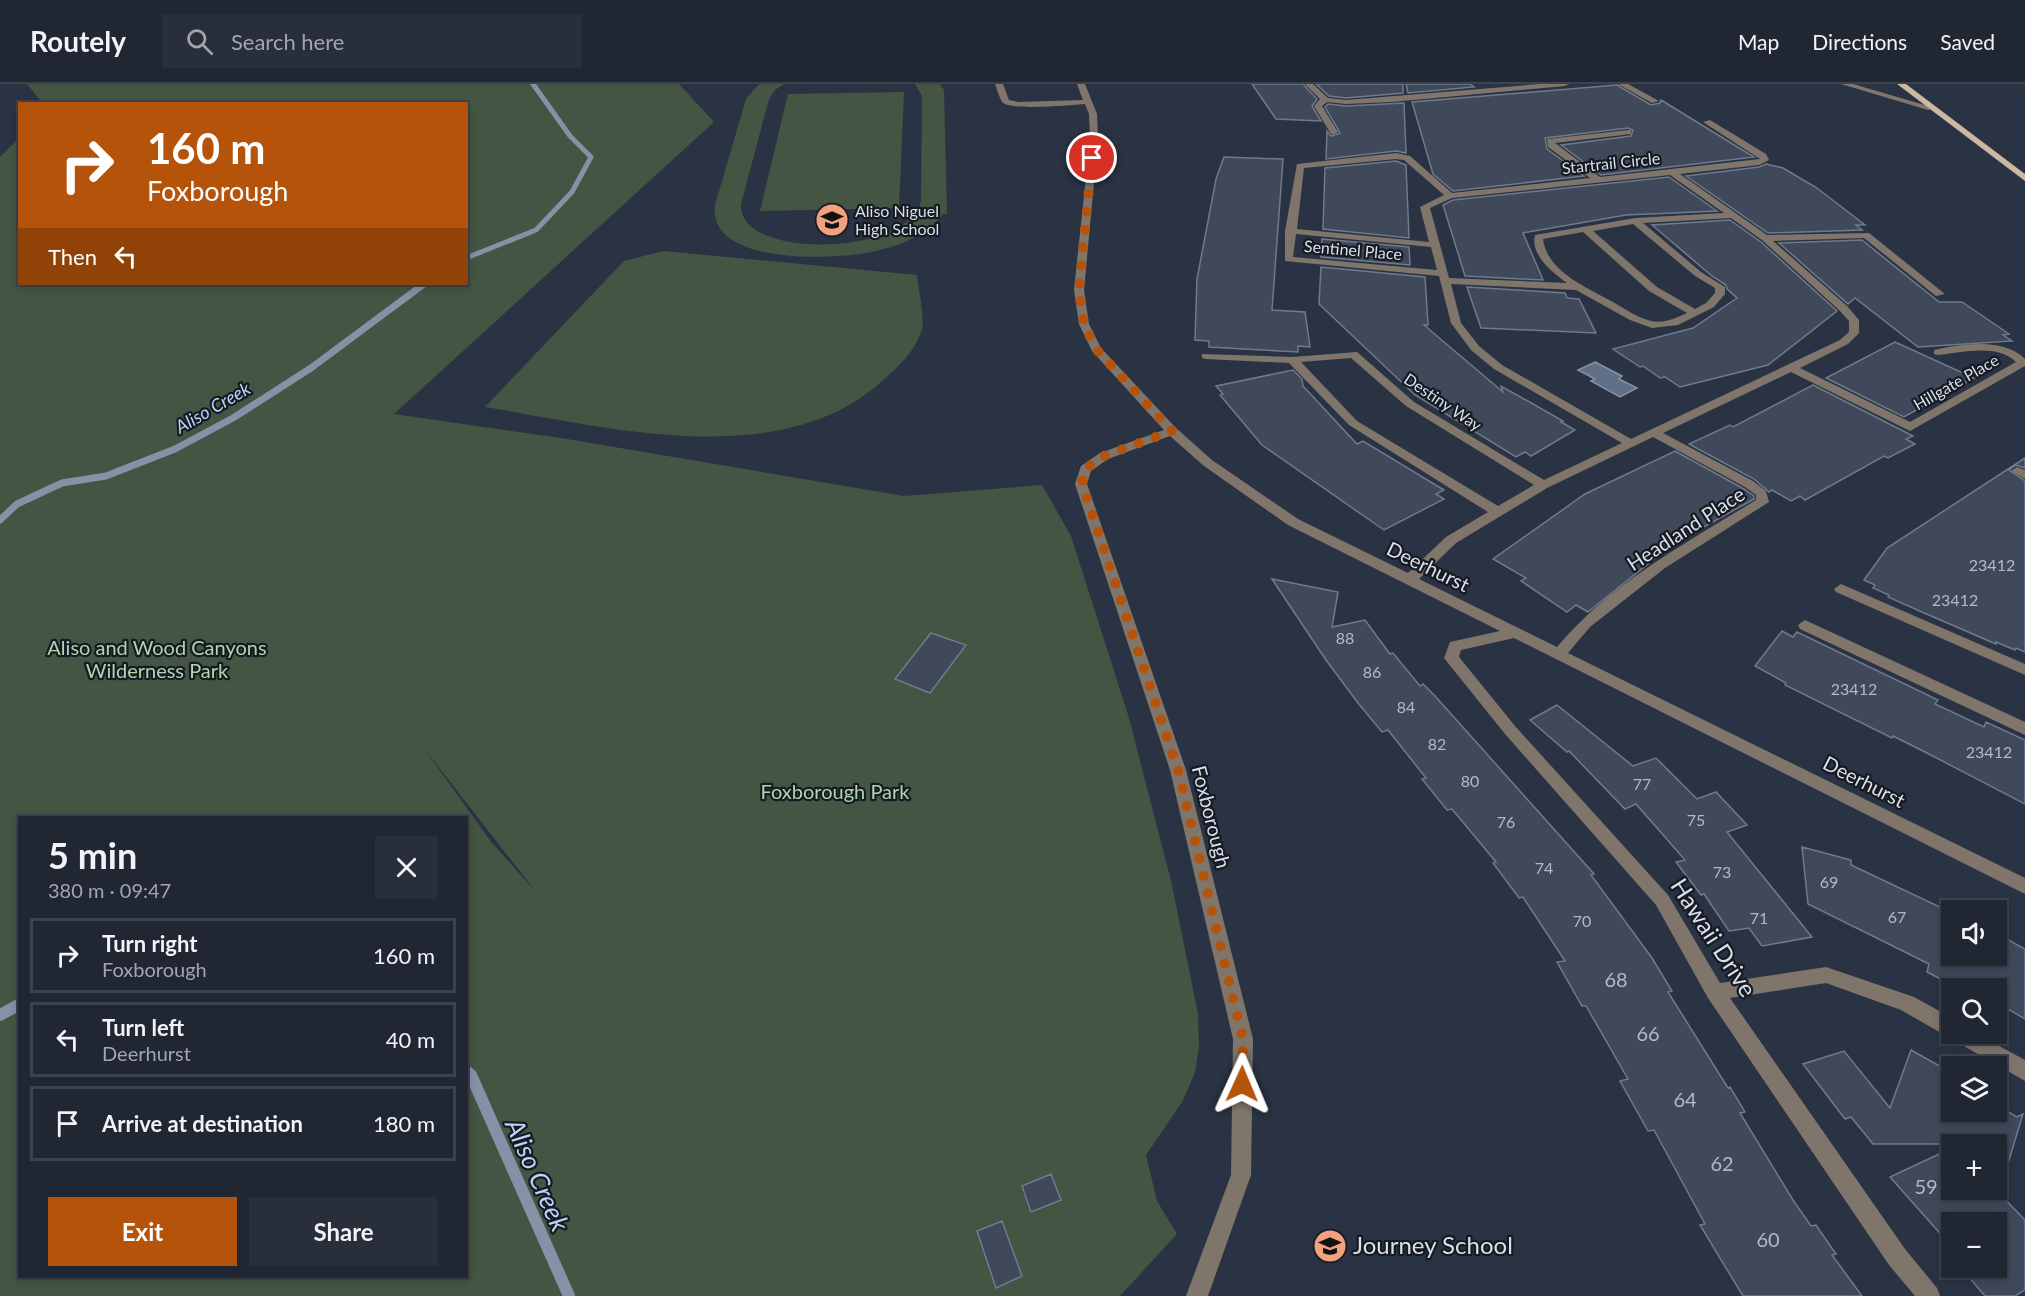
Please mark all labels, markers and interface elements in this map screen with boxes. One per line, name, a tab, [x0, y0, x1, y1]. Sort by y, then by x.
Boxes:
search box	[162, 14, 582, 68]
text: Routely	[30, 24, 126, 58]
icon: search	[183, 25, 216, 58]
text: Search here	[231, 28, 344, 55]
text: Map	[1738, 29, 1779, 54]
text: Directions	[1812, 29, 1907, 54]
text: Saved	[1940, 29, 1995, 54]
text: 160 m	[147, 123, 265, 173]
icon: right	[48, 126, 126, 204]
pin	[1066, 132, 1117, 183]
icon: arrive	[1075, 141, 1108, 174]
street label: Startrail Circle	[1561, 148, 1661, 177]
text: Foxborough	[147, 174, 288, 207]
place label: Aliso Niguel High School	[855, 201, 939, 238]
school or university icon: Aliso Niguel High School	[814, 202, 850, 238]
street label: Sentinel Place	[1303, 236, 1403, 263]
icon: left	[109, 240, 142, 273]
text: Then	[48, 243, 97, 270]
street label: Hillgate Place	[1910, 350, 2002, 414]
street label: Destiny Way	[1401, 369, 1486, 435]
water label: Aliso Creek	[170, 377, 254, 438]
street label: Headland Place	[1622, 481, 1749, 575]
street label: Deerhurst	[1383, 536, 1474, 596]
house number: 23412	[1969, 555, 2015, 574]
house number: 23412	[1932, 590, 1978, 609]
house number: 88	[1336, 628, 1354, 647]
park label: Aliso and Wood Canyons Wilderness Park	[47, 635, 267, 682]
house number: 86	[1363, 662, 1381, 681]
house number: 23412	[1831, 679, 1877, 698]
house number: 84	[1397, 697, 1415, 716]
house number: 82	[1428, 734, 1446, 753]
house number: 23412	[1966, 742, 2012, 761]
street label: Deerhurst	[1819, 750, 1909, 812]
street label: Foxborough	[1188, 763, 1236, 870]
house number: 80	[1461, 771, 1479, 790]
house number: 77	[1633, 774, 1651, 793]
park label: Foxborough Park	[761, 779, 910, 803]
house number: 75	[1687, 810, 1705, 829]
house number: 76	[1497, 812, 1515, 831]
text: 5 min	[48, 833, 137, 877]
button: close	[375, 836, 438, 899]
house number: 74	[1535, 858, 1553, 877]
house number: 73	[1713, 862, 1731, 881]
house number: 69	[1820, 872, 1838, 891]
street label: Hawaii Drive	[1665, 873, 1763, 1002]
text: 380 m · 09:47	[48, 878, 171, 902]
map controls	[1941, 900, 2007, 1278]
button: sound	[1941, 900, 2007, 966]
house number: 67	[1888, 907, 1906, 926]
house number: 71	[1750, 908, 1768, 927]
house number: 70	[1573, 911, 1591, 930]
text: Turn right	[102, 930, 197, 957]
icon: right	[51, 939, 84, 972]
text: 160 m	[373, 942, 435, 969]
text: Foxborough	[102, 957, 207, 981]
house number: 68	[1604, 967, 1628, 991]
button: search	[1941, 978, 2007, 1044]
text: Turn left	[102, 1014, 184, 1041]
house number: 66	[1636, 1021, 1660, 1045]
icon: left	[51, 1023, 84, 1056]
text: 40 m	[386, 1026, 435, 1053]
text: Deerhurst	[102, 1041, 191, 1065]
position arrow	[1210, 1052, 1274, 1116]
button: layers	[1941, 1056, 2007, 1122]
house number: 64	[1673, 1087, 1697, 1111]
icon: arrive	[51, 1107, 84, 1140]
text: Arrive at destination	[102, 1110, 303, 1137]
text: 180 m	[373, 1110, 435, 1137]
water label: Aliso Creek	[499, 1112, 577, 1236]
button: +	[1941, 1134, 2007, 1200]
house number: 62	[1710, 1151, 1734, 1175]
house number: 59	[1914, 1174, 1938, 1198]
button: Exit	[48, 1197, 237, 1266]
button: Share	[249, 1197, 438, 1266]
button: −	[1941, 1212, 2007, 1278]
house number: 60	[1756, 1227, 1780, 1251]
school or university icon: Journey School	[1312, 1228, 1348, 1264]
place label: Journey School	[1353, 1230, 1513, 1259]

